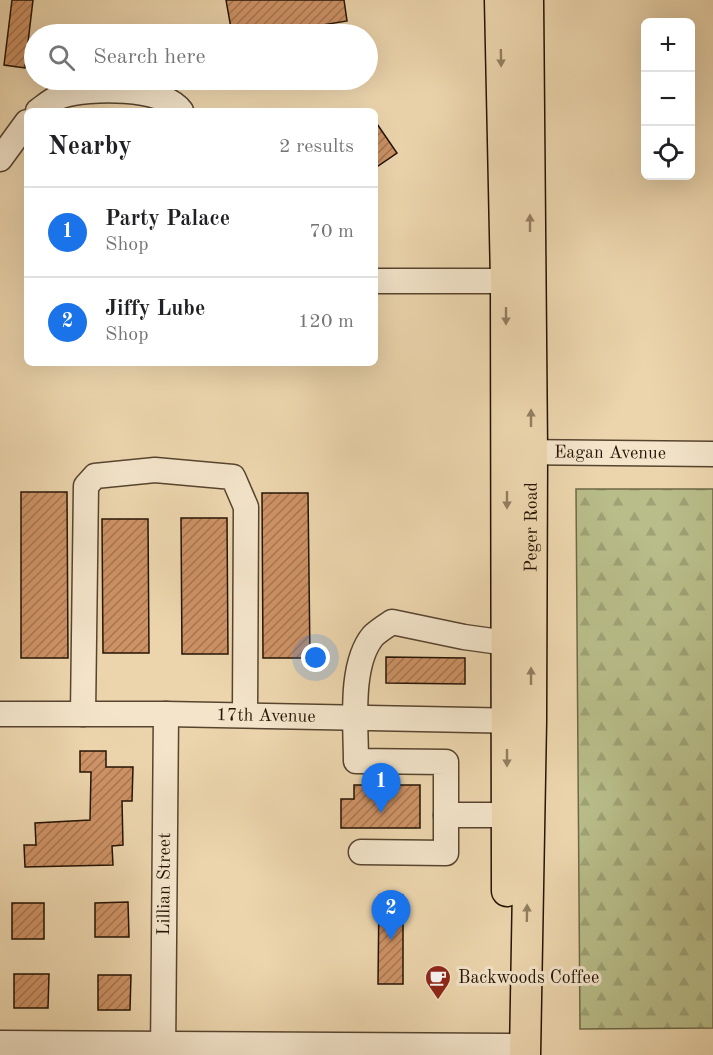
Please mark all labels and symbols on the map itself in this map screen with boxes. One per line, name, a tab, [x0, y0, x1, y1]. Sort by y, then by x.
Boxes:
one-way arrow	[497, 49, 506, 68]
one-way arrow	[525, 213, 535, 232]
one-way arrow	[501, 307, 511, 326]
one-way arrow	[526, 408, 536, 427]
street label: Eagan Avenue	[554, 443, 666, 463]
street label: Peger Road	[523, 482, 541, 572]
one-way arrow	[502, 491, 512, 510]
your location	[301, 643, 330, 672]
one-way arrow	[526, 666, 536, 685]
street label: 17th Avenue	[216, 706, 316, 726]
one-way arrow	[502, 749, 512, 768]
pin: 1	[362, 764, 400, 813]
street label: Lillian Street	[155, 832, 174, 936]
pin: 2	[372, 890, 410, 940]
one-way arrow	[522, 903, 532, 922]
cafe icon: Backwoods Coffee	[423, 963, 453, 1001]
place label: Backwoods Coffee	[458, 969, 599, 987]

